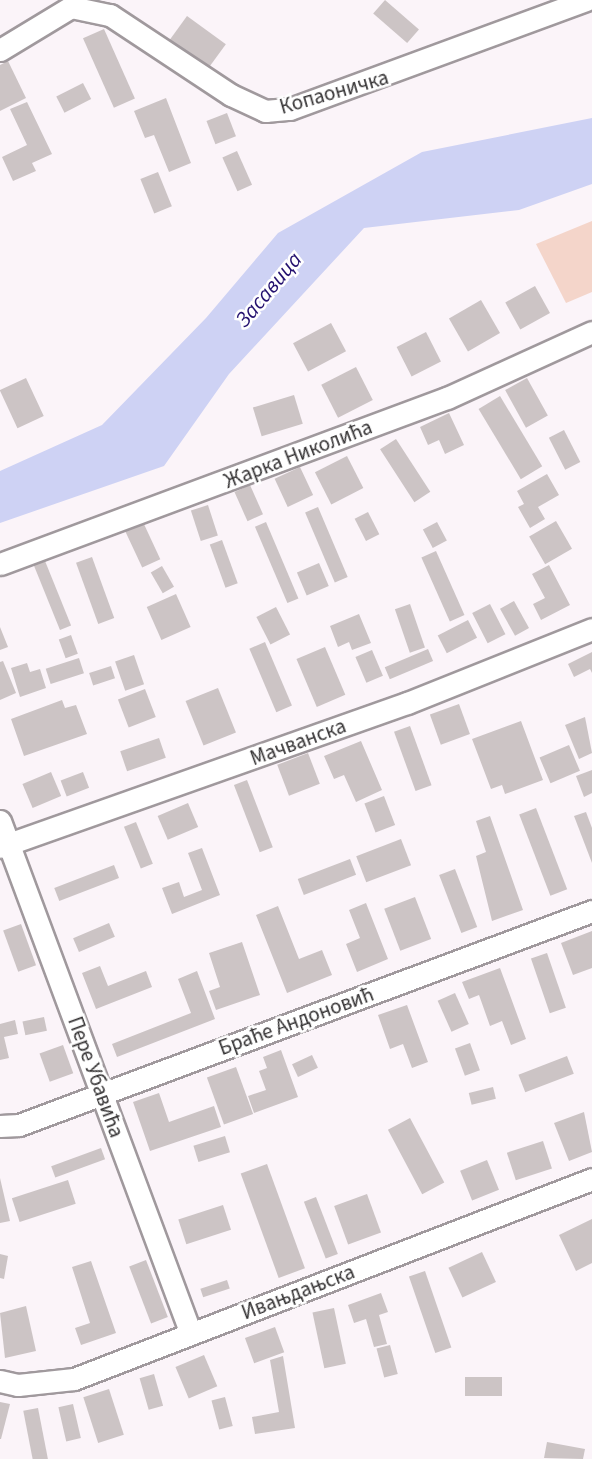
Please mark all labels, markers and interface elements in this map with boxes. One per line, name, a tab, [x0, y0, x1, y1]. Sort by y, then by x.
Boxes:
street label: Копаоничка	[277, 64, 391, 120]
water label: Засавица	[230, 247, 308, 333]
street label: Жарка Николића	[220, 414, 376, 494]
street label: Мачванска	[247, 713, 349, 771]
street label: Браће Андоновић	[215, 981, 377, 1061]
street label: Пере Убавића	[62, 1013, 130, 1141]
street label: Ивањдањска	[238, 1259, 358, 1325]

